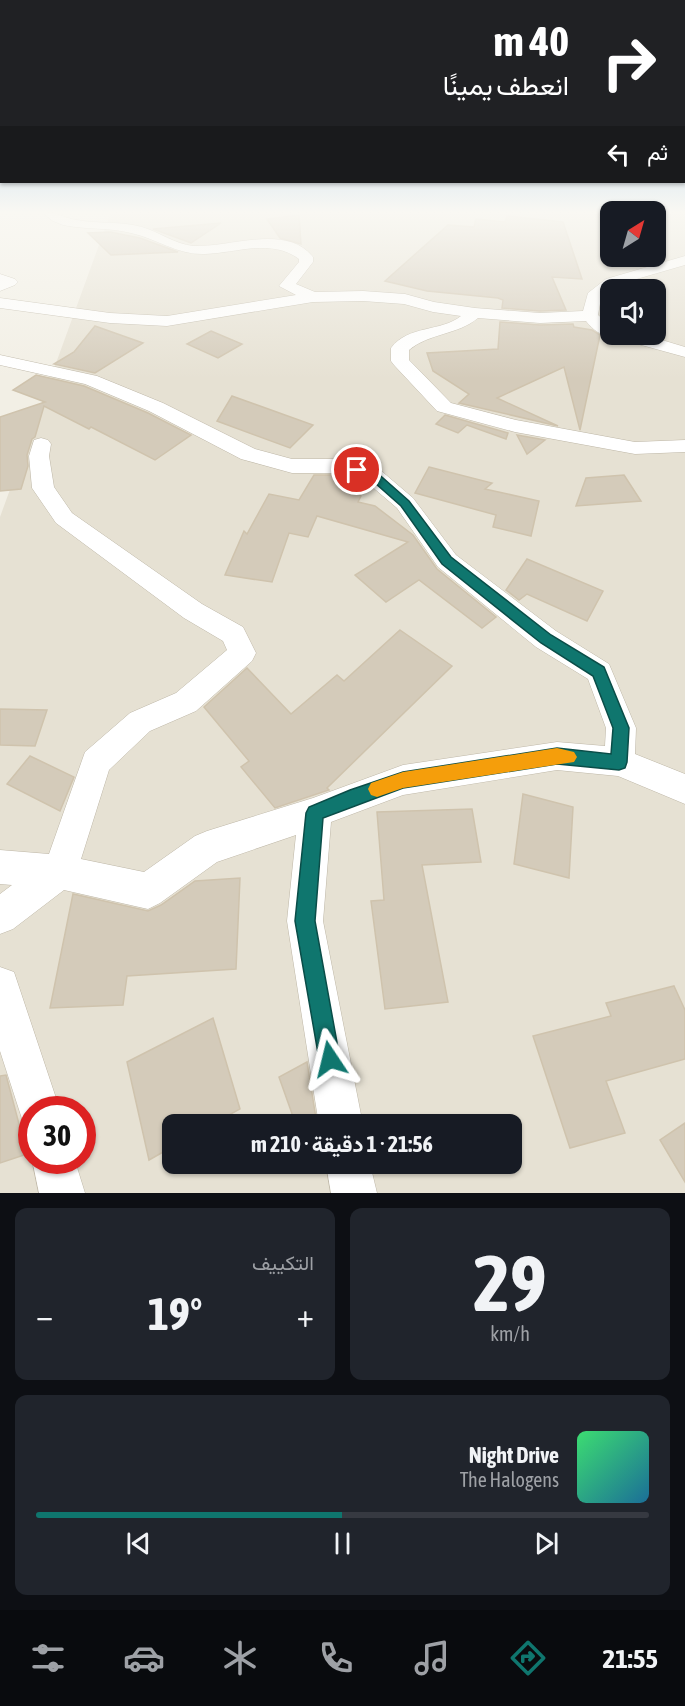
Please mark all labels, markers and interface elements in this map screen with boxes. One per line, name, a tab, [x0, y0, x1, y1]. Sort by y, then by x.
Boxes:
text: 40 m	[494, 17, 569, 65]
icon: right	[590, 24, 668, 102]
text: انعطف يمينًا	[443, 70, 569, 101]
icon: left	[602, 138, 635, 171]
text: ثم	[647, 139, 668, 165]
north arrow	[600, 201, 666, 267]
map controls	[600, 201, 666, 345]
button: sound	[600, 279, 666, 345]
pin	[331, 444, 382, 495]
icon: arrive	[340, 453, 373, 486]
position arrow	[298, 1027, 362, 1091]
speed limit sign: 30	[18, 1096, 96, 1174]
text: 21:56 · 1 دقيقة · 210 m	[251, 1131, 433, 1157]
text: 29	[473, 1238, 547, 1328]
text: التكييف	[252, 1251, 314, 1274]
text: 19°	[148, 1288, 202, 1340]
text: −	[36, 1296, 53, 1334]
text: +	[297, 1296, 314, 1334]
text: km/h	[490, 1322, 530, 1345]
text: Night Drive	[469, 1442, 559, 1468]
text: The Halogens	[460, 1468, 559, 1491]
icon: previous	[122, 1527, 155, 1560]
icon: pause	[326, 1527, 359, 1560]
icon: next	[530, 1527, 563, 1560]
icon: filters	[27, 1637, 69, 1679]
icon: car	[123, 1637, 165, 1679]
icon: climate	[219, 1637, 261, 1679]
icon: phone	[315, 1637, 357, 1679]
icon: music	[411, 1637, 453, 1679]
icon: directions	[507, 1637, 549, 1679]
text: 21:55	[602, 1643, 658, 1674]

